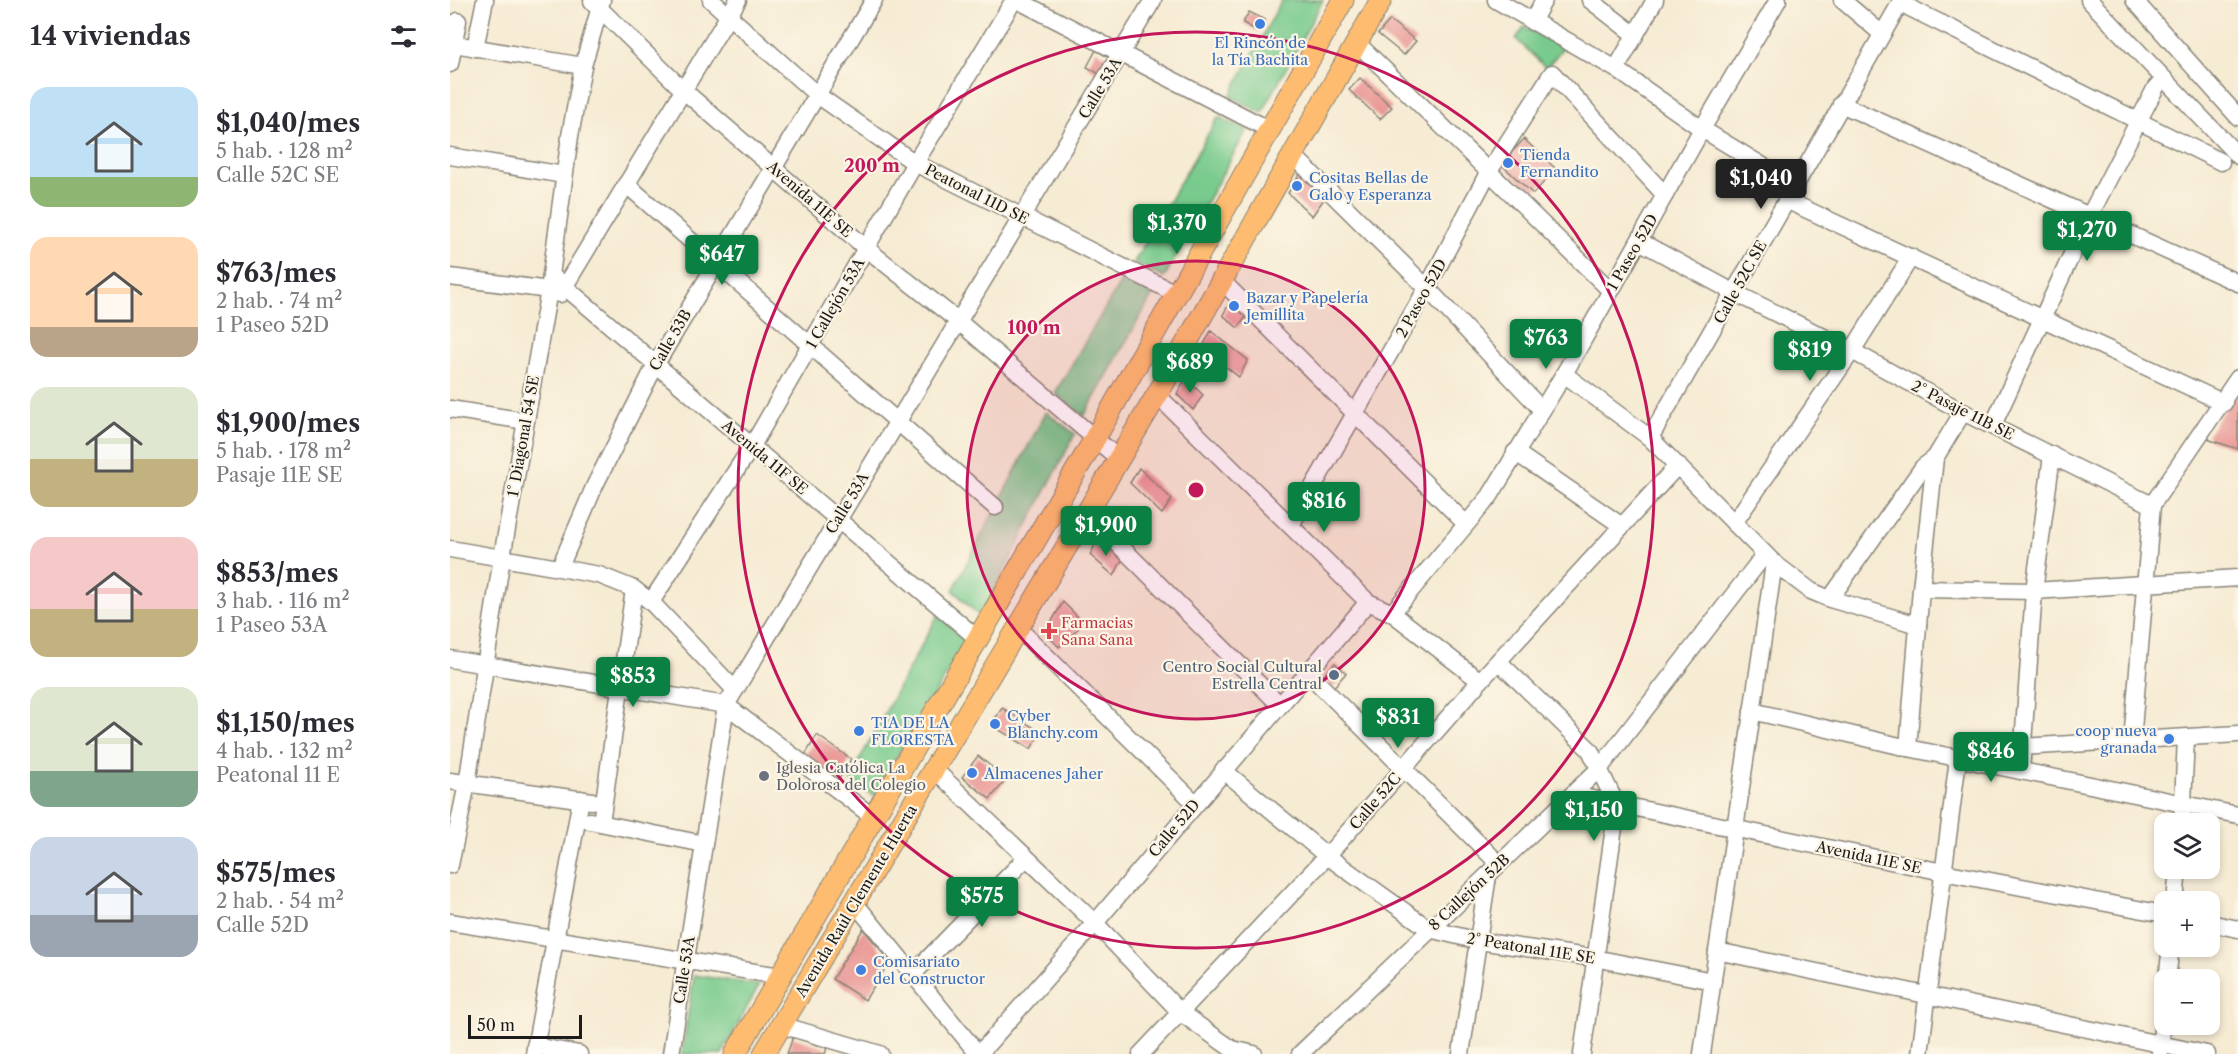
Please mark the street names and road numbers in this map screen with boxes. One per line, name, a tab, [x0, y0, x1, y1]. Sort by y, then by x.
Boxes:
street label: Calle 53A	[1074, 53, 1126, 122]
street label: Avenida 11E SE	[762, 156, 857, 241]
street label: Peatonal 11D SE	[922, 160, 1032, 228]
street label: 1 Paseo 52D	[1603, 210, 1661, 294]
street label: Calle 52C SE	[1709, 237, 1771, 327]
street label: 1 Callejón 53A	[801, 254, 869, 352]
street label: 2 Paseo 52D	[1392, 255, 1450, 341]
street label: Calle 53B	[645, 306, 695, 374]
street label: 1° Diagonal 54 SE	[503, 374, 543, 498]
street label: 2° Pasaje 11B SE	[1908, 376, 2018, 444]
street label: Avenida 11F SE	[717, 415, 812, 498]
street label: Calle 53A	[821, 468, 873, 537]
street label: Calle 52C	[1345, 769, 1405, 833]
street label: Calle 52D	[1144, 795, 1204, 861]
street label: Avenida Raúl Clemente Huerta	[790, 801, 921, 1002]
street label: Avenida 11E SE	[1814, 836, 1924, 877]
street label: 8 Callejón 52B	[1425, 850, 1513, 934]
street label: 2° Peatonal 11E SE	[1465, 928, 1597, 968]
street label: Calle 53A	[669, 934, 699, 1005]

